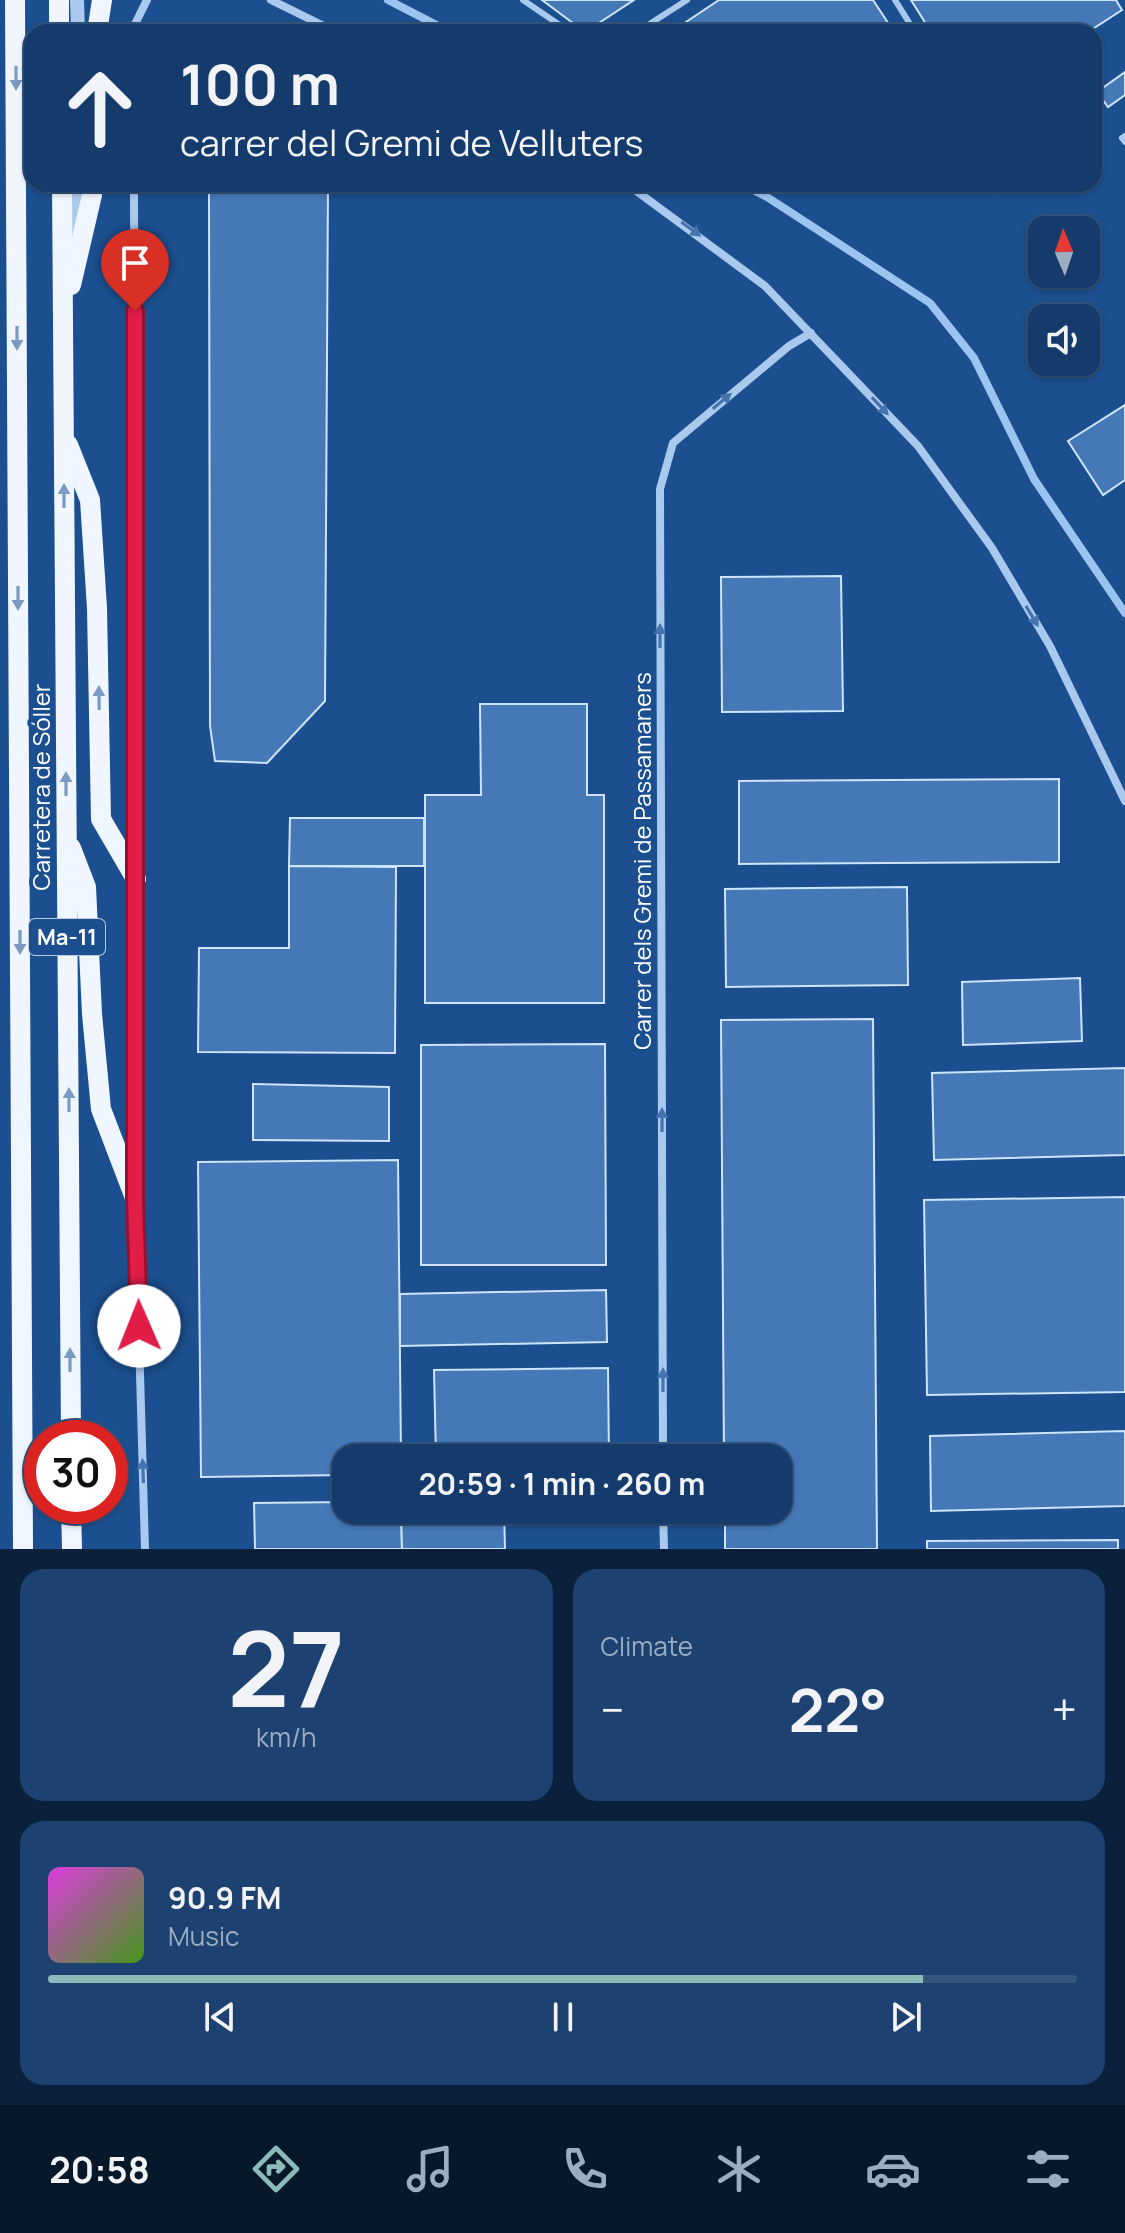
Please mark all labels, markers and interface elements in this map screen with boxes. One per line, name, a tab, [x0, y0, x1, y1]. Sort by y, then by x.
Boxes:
text: 100 m	[180, 45, 340, 122]
icon: ahead	[48, 56, 152, 160]
one-way arrow	[10, 66, 22, 91]
text: carrer del Gremi de Velluters	[180, 118, 644, 167]
north arrow	[1028, 216, 1100, 288]
map controls	[1028, 216, 1100, 376]
one-way arrow	[680, 221, 701, 237]
pin	[101, 229, 169, 311]
icon: arrive	[113, 241, 157, 285]
button: sound	[1028, 304, 1100, 376]
one-way arrow	[11, 326, 23, 351]
one-way arrow	[712, 393, 732, 410]
one-way arrow	[871, 396, 889, 415]
one-way arrow	[58, 483, 70, 508]
one-way arrow	[12, 586, 25, 611]
one-way arrow	[1025, 605, 1039, 627]
one-way arrow	[654, 623, 666, 648]
street label: Carrer dels Gremi de Passamaners	[625, 672, 658, 1050]
street label: Carretera de Sóller	[24, 683, 57, 891]
one-way arrow	[92, 685, 105, 710]
one-way arrow	[60, 771, 72, 796]
road number: Ma-11	[29, 919, 105, 955]
one-way arrow	[14, 930, 26, 955]
one-way arrow	[62, 1087, 75, 1112]
one-way arrow	[656, 1107, 668, 1132]
position arrow	[97, 1284, 181, 1368]
one-way arrow	[64, 1347, 76, 1372]
one-way arrow	[657, 1367, 669, 1392]
speed limit sign: 30	[24, 1420, 128, 1524]
one-way arrow	[136, 1458, 149, 1483]
text: 20:59 · 1 min · 260 m	[419, 1463, 705, 1504]
text: 27	[228, 1596, 345, 1738]
text: Climate	[601, 1628, 693, 1664]
text: 22°	[789, 1668, 887, 1750]
text: −	[601, 1679, 624, 1739]
text: +	[1052, 1679, 1077, 1739]
text: km/h	[256, 1719, 316, 1755]
text: 90.9 FM	[168, 1877, 282, 1918]
text: Music	[168, 1918, 239, 1954]
icon: previous	[198, 1995, 242, 2039]
icon: pause	[541, 1995, 585, 2039]
icon: next	[884, 1995, 928, 2039]
icon: directions	[248, 2141, 304, 2197]
icon: music	[402, 2141, 458, 2197]
icon: phone	[557, 2141, 613, 2197]
icon: climate	[711, 2141, 767, 2197]
icon: car	[865, 2141, 921, 2197]
icon: filters	[1020, 2141, 1076, 2197]
text: 20:58	[49, 2145, 150, 2194]

